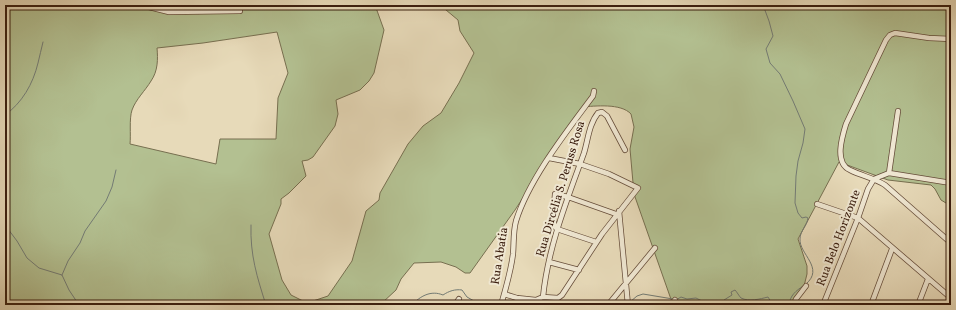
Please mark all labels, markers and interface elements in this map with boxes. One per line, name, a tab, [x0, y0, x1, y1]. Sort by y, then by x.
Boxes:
street label: Rua Dircélia S. Peruss Rosa	[533, 119, 589, 259]
street label: Rua Belo Horizonte	[813, 187, 865, 289]
street label: Rua Abatia	[488, 226, 512, 286]

